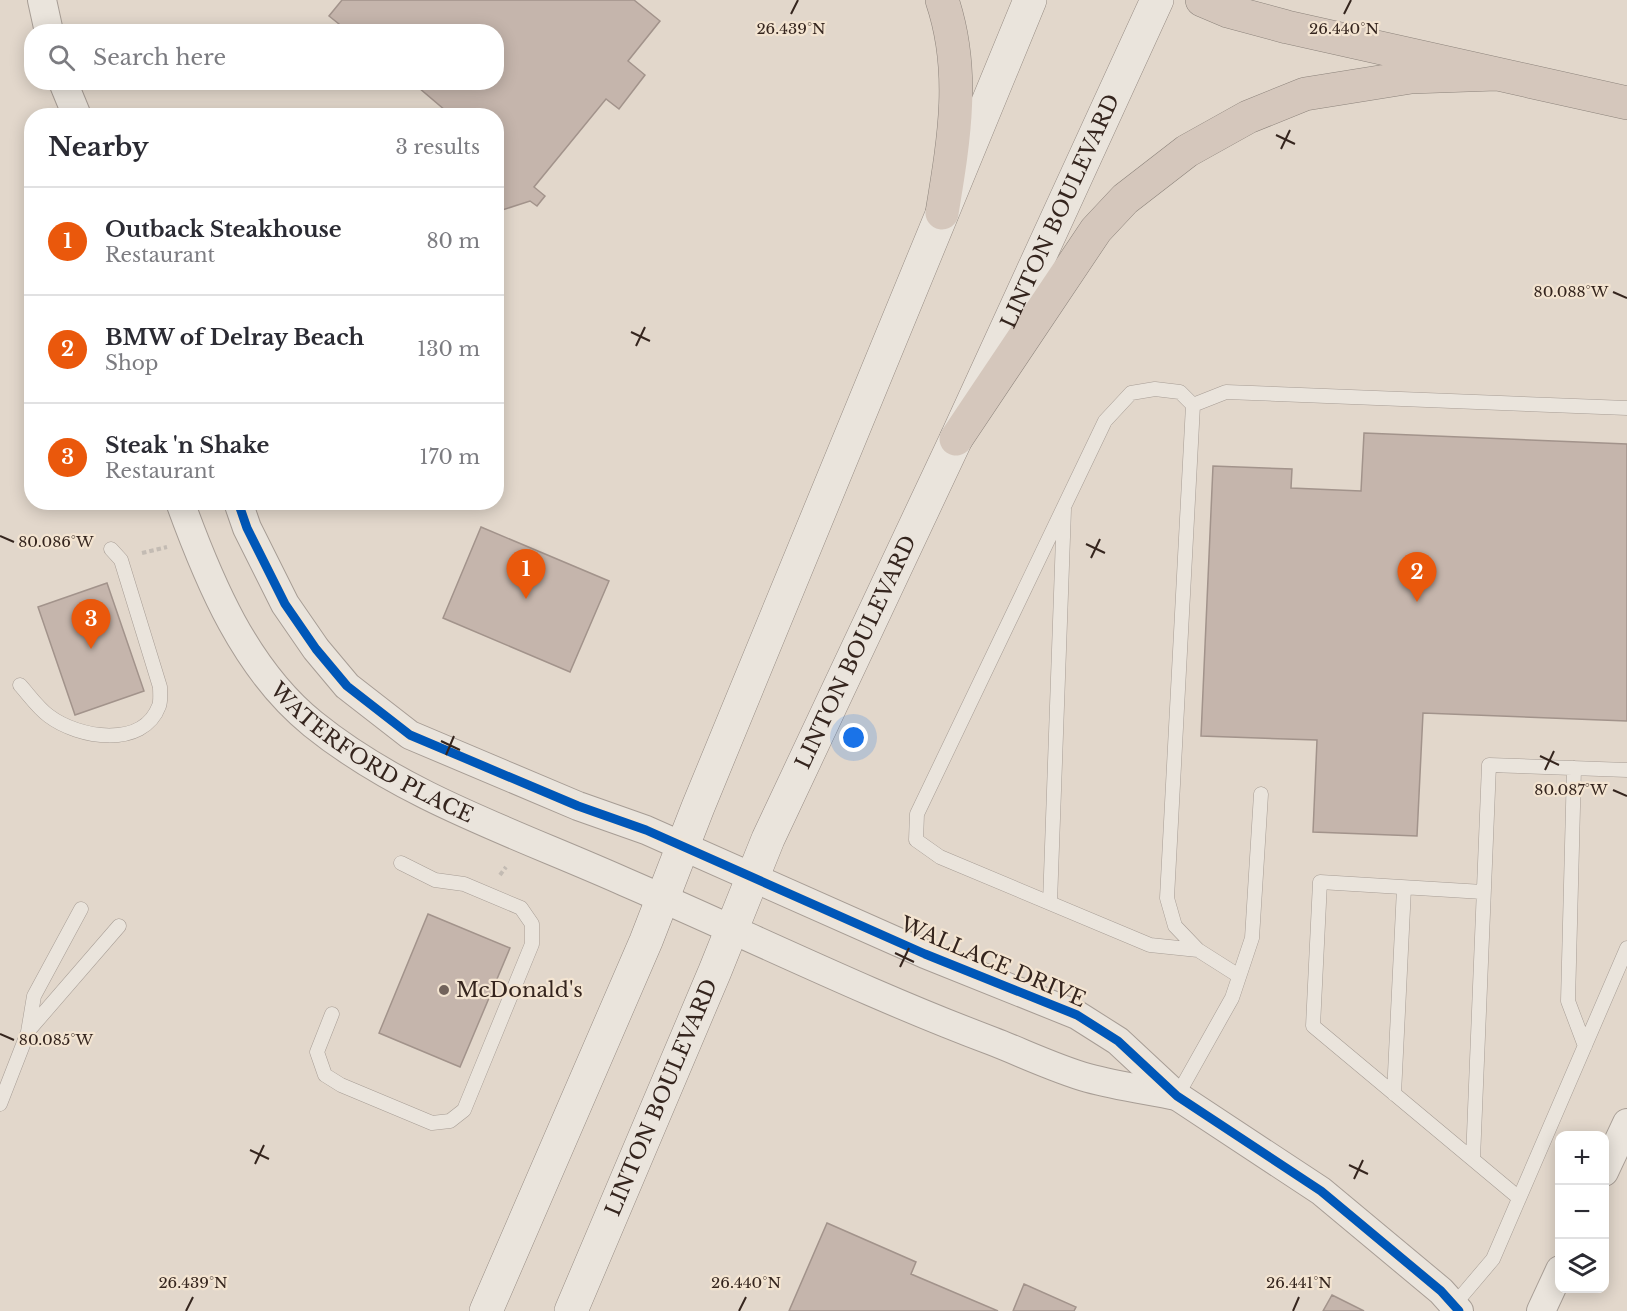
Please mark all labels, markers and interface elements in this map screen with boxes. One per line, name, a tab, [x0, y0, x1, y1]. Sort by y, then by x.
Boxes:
text: 26.439°N	[756, 19, 826, 38]
text: 26.440°N	[1309, 19, 1379, 38]
search box	[24, 24, 504, 90]
icon: search	[45, 41, 78, 74]
text: Search here	[93, 44, 226, 71]
street label: LINTON BOULEVARD	[995, 90, 1125, 332]
text: Nearby	[48, 131, 149, 163]
text: 3 results	[396, 135, 480, 159]
text: Outback Steakhouse	[105, 216, 342, 243]
text: 1	[63, 229, 72, 253]
text: 80 m	[426, 229, 480, 253]
text: Restaurant	[105, 243, 215, 267]
text: 80.088°W	[1534, 282, 1609, 301]
text: BMW of Delray Beach	[105, 324, 364, 351]
text: 2	[61, 337, 74, 361]
text: 130 m	[417, 337, 480, 361]
text: Shop	[105, 351, 158, 375]
text: Steak 'n Shake	[105, 432, 269, 459]
text: 3	[61, 445, 74, 469]
text: 170 m	[420, 445, 480, 469]
text: Restaurant	[105, 459, 215, 483]
street label: LINTON BOULEVARD	[790, 531, 922, 773]
text: 80.086°W	[18, 532, 94, 551]
pin: 1	[506, 550, 546, 599]
pin: 2	[1398, 552, 1436, 602]
pin: 3	[72, 600, 110, 649]
street label: WATERFORD PLACE	[264, 676, 477, 828]
your location	[839, 723, 868, 752]
text: 80.087°W	[1534, 780, 1608, 799]
street label: WALLACE DRIVE	[895, 911, 1090, 1013]
street label: LINTON BOULEVARD	[600, 975, 723, 1220]
place label: McDonald's	[456, 977, 583, 1003]
marker: McDonald's	[437, 983, 451, 997]
text: 80.085°W	[19, 1030, 94, 1049]
map controls	[1555, 1131, 1609, 1293]
button: +	[1555, 1131, 1609, 1185]
button: −	[1555, 1185, 1609, 1239]
button: layers	[1555, 1239, 1609, 1293]
text: 26.439°N	[158, 1273, 228, 1292]
text: 26.440°N	[711, 1273, 781, 1292]
text: 26.441°N	[1266, 1273, 1332, 1292]

